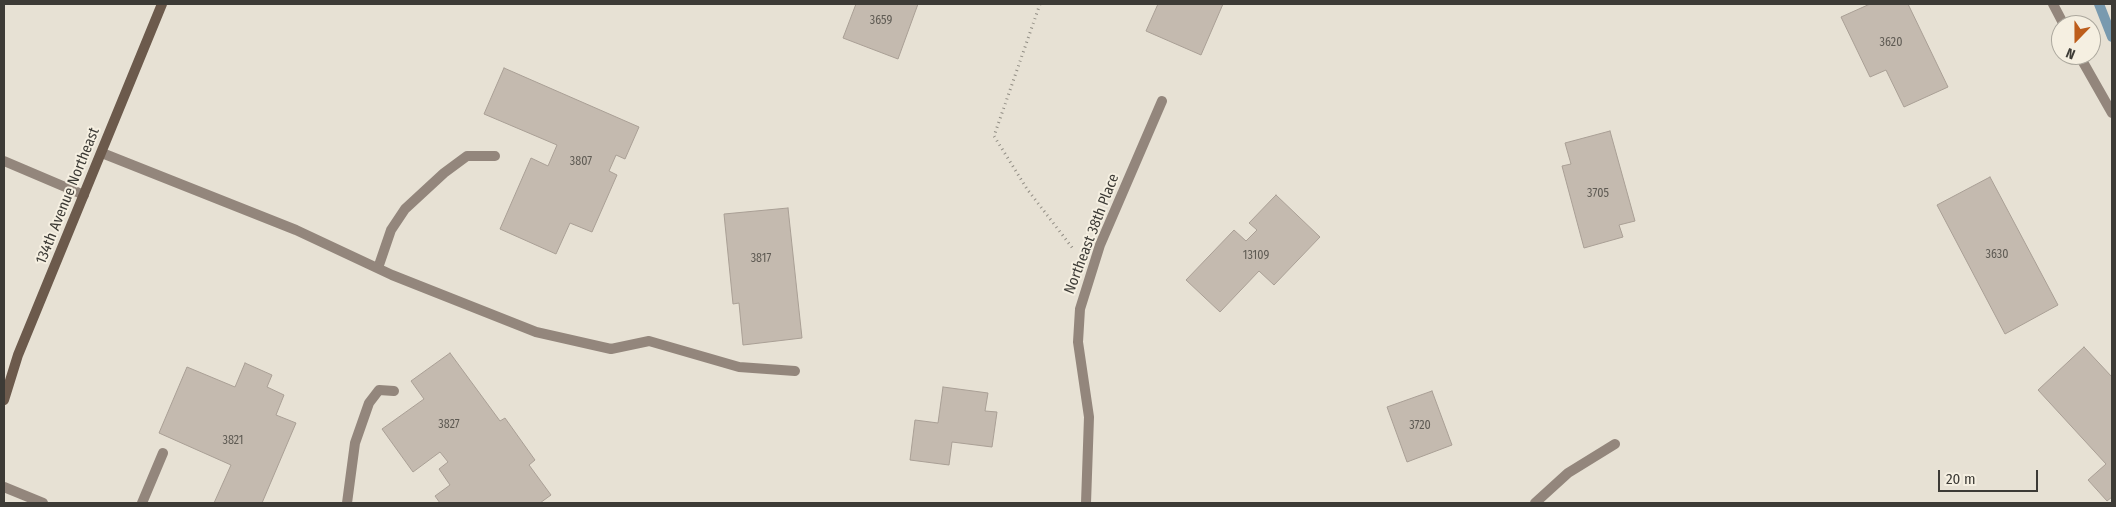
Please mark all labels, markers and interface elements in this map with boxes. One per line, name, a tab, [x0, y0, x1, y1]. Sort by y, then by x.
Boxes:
house number: 3659	[870, 14, 892, 28]
north arrow	[2051, 15, 2101, 65]
house number: 3620	[1880, 36, 1902, 50]
text: N	[2064, 44, 2078, 63]
street label: 134th Avenue Northeast	[32, 125, 104, 267]
house number: 3807	[570, 155, 592, 169]
street label: Northeast 38th Place	[1061, 171, 1123, 297]
house number: 3705	[1587, 187, 1609, 201]
house number: 3630	[1986, 248, 2008, 262]
house number: 13109	[1243, 249, 1269, 263]
house number: 3817	[751, 252, 771, 266]
house number: 3827	[438, 418, 460, 432]
house number: 3720	[1409, 419, 1431, 433]
house number: 3821	[222, 434, 244, 448]
scale bar	[1941, 460, 2041, 492]
text: 20 m	[1946, 470, 1976, 488]

